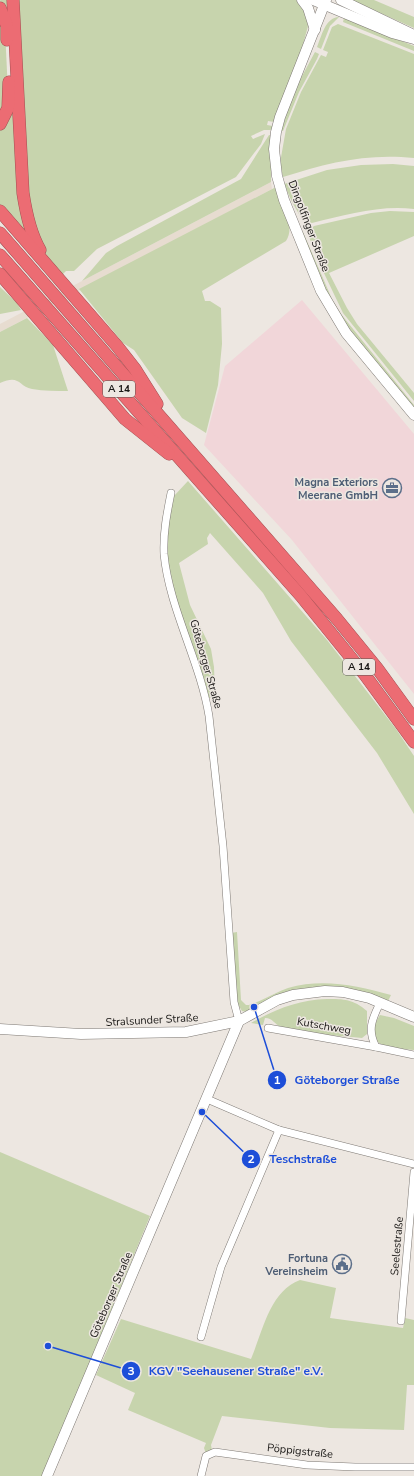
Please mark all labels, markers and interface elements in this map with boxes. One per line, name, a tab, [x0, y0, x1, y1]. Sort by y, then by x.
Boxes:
street label: Dingolfinger Straße	[285, 178, 333, 274]
road number: A 14	[103, 381, 135, 397]
place label: Magna Exteriors Meerane GmbH	[295, 475, 378, 503]
office icon: Magna Exteriors Meerane GmbH	[381, 477, 403, 499]
street label: Göteborger Straße	[186, 618, 226, 710]
road number: A 14	[343, 659, 375, 675]
street label: Stralsunder Straße	[105, 1010, 199, 1030]
street label: Kutschweg	[296, 1014, 352, 1038]
callout: Göteborger Straße	[267, 1068, 408, 1092]
text: 1	[273, 1072, 281, 1088]
text: Göteborger Straße	[295, 1072, 400, 1088]
callout: Teschstraße	[241, 1147, 344, 1171]
text: 2	[247, 1151, 255, 1167]
text: Teschstraße	[269, 1151, 337, 1167]
street label: Seelestraße	[387, 1216, 407, 1276]
street label: Göteborger Straße	[86, 1250, 136, 1340]
place label: Fortuna Vereinsheim	[264, 1251, 328, 1279]
public building icon: Fortuna Vereinsheim	[331, 1253, 353, 1275]
callout: KGV "Seehausener Straße" e.V.	[121, 1359, 332, 1383]
text: 3	[127, 1363, 135, 1379]
text: KGV "Seehausener Straße" e.V.	[149, 1363, 323, 1379]
street label: Pöppigstraße	[266, 1440, 334, 1462]

